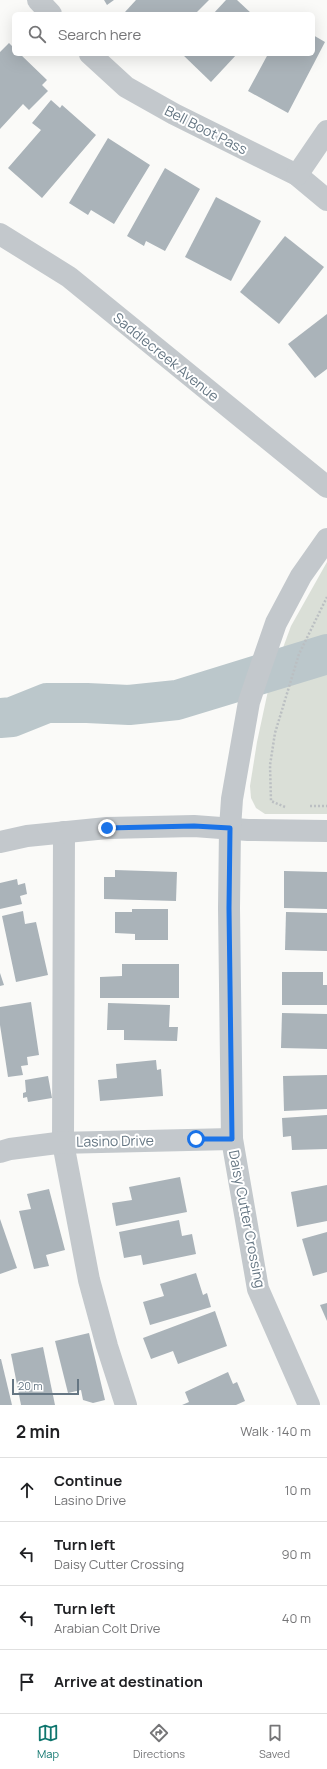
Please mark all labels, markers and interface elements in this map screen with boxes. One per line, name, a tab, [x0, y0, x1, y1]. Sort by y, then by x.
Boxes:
search box	[12, 12, 315, 56]
icon: search	[26, 23, 48, 45]
text: Search here	[58, 24, 141, 45]
street label: Bell Boot Pass	[162, 101, 251, 159]
street label: Saddlecreek Avenue	[109, 308, 223, 405]
route end	[98, 819, 116, 837]
street label: Lasino Drive	[76, 1130, 154, 1151]
route start	[187, 1130, 205, 1148]
street label: Daisy Cutter Crossing	[225, 1148, 270, 1290]
scale bar	[12, 1377, 79, 1396]
text: 20 m	[18, 1378, 43, 1393]
text: 2 min	[16, 1420, 60, 1443]
text: Walk · 140 m	[240, 1422, 311, 1440]
text: Continue	[54, 1470, 122, 1491]
icon: ahead	[16, 1479, 38, 1501]
text: 10 m	[284, 1481, 311, 1499]
text: Lasino Drive	[54, 1491, 126, 1509]
text: Turn left	[54, 1534, 116, 1555]
icon: left	[16, 1543, 38, 1565]
text: 90 m	[281, 1545, 311, 1563]
text: Daisy Cutter Crossing	[54, 1555, 184, 1573]
text: Turn left	[54, 1598, 116, 1619]
icon: left	[16, 1607, 38, 1629]
text: 40 m	[282, 1609, 311, 1627]
text: Arabian Colt Drive	[54, 1619, 160, 1637]
icon: arrive	[16, 1671, 38, 1693]
text: Arrive at destination	[54, 1671, 203, 1692]
tab: Map	[37, 1722, 59, 1761]
tab: Directions	[133, 1722, 185, 1761]
tab: Saved	[259, 1722, 290, 1761]

